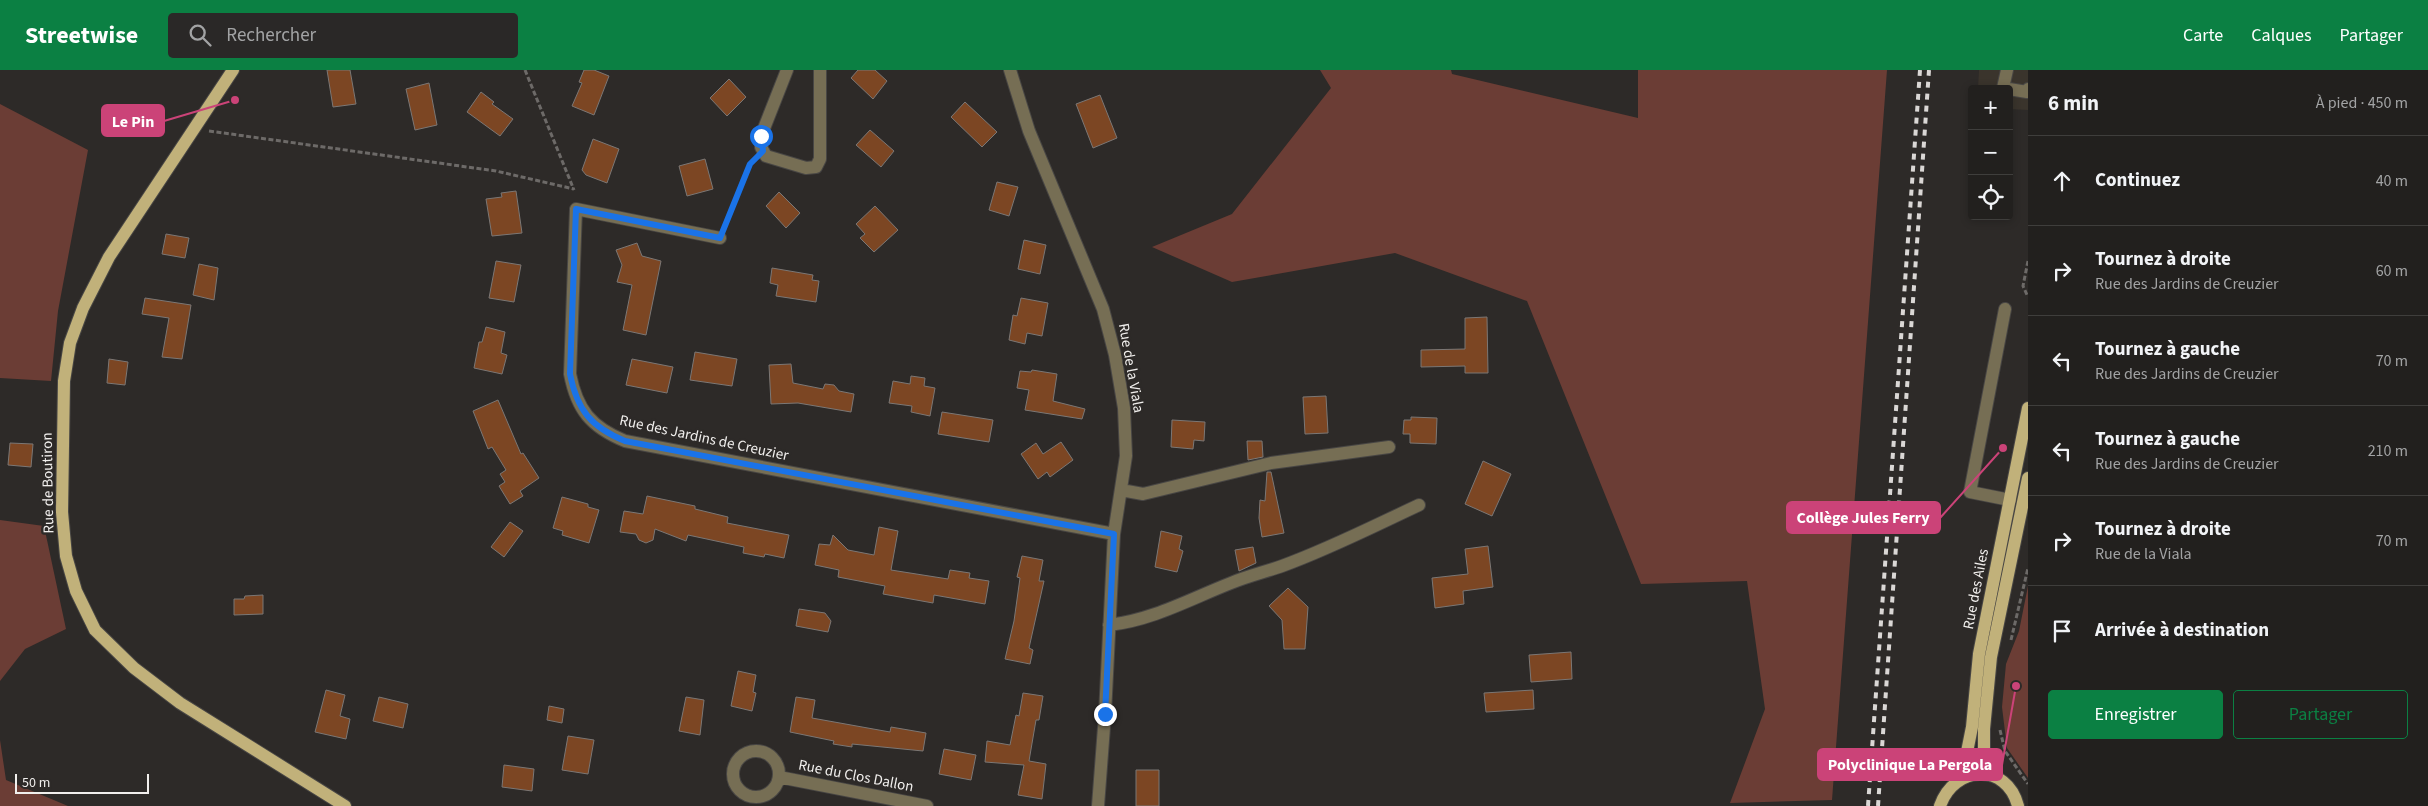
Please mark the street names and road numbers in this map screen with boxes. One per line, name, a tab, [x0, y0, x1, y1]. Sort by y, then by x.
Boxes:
street label: Rue de la Viala	[1113, 322, 1149, 414]
street label: Rue des Jardins de Creuzier	[618, 410, 791, 466]
street label: Rue de Boutiron	[37, 432, 59, 534]
street label: Rue des Ailes	[1958, 547, 1994, 631]
street label: Rue du Clos Dallon	[796, 755, 916, 797]

